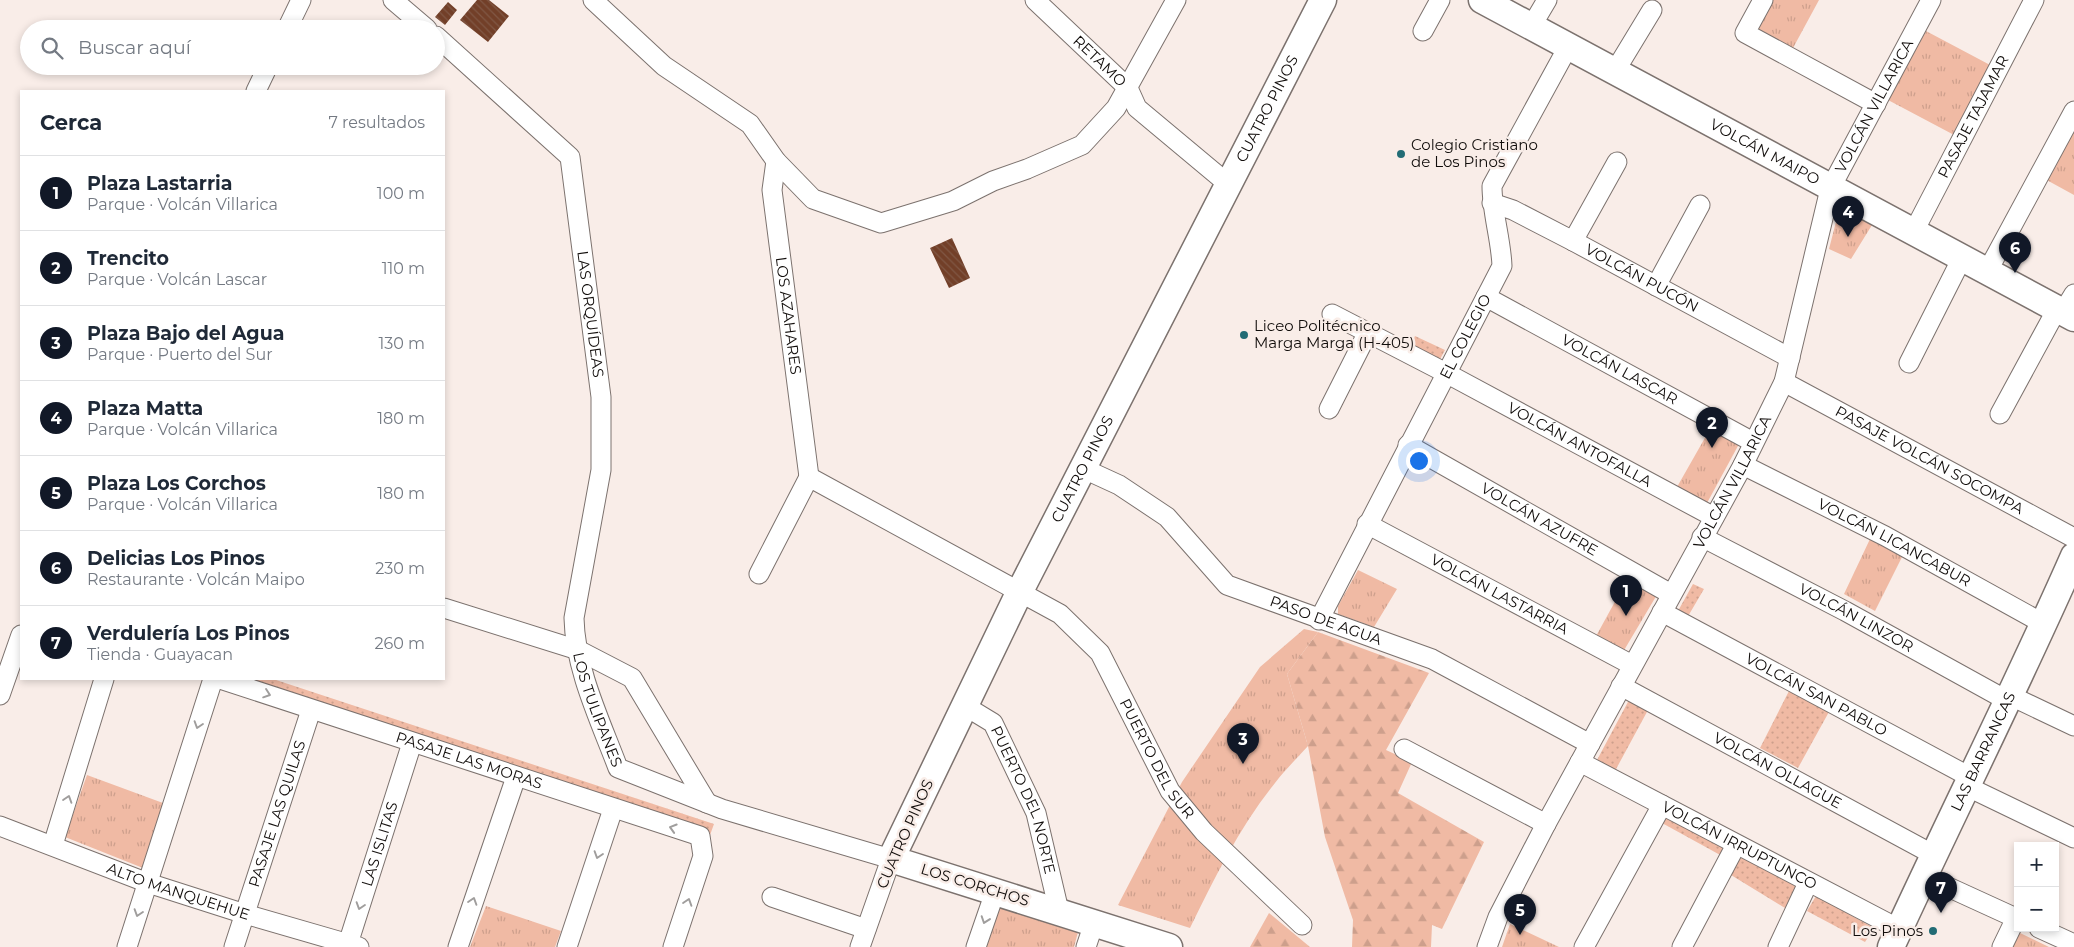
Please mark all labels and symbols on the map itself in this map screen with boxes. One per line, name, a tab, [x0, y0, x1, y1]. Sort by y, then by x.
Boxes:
street label: RETAMO	[1069, 31, 1131, 91]
street label: VOLCÁN VILLARICA	[1830, 36, 1917, 176]
street label: CUATRO PINOS	[1232, 52, 1302, 165]
street label: PASAJE TAJAMAR	[1933, 52, 2013, 181]
street label: VOLCÁN MAIPO	[1707, 114, 1823, 189]
place label: Colegio Cristiano de Los Pinos	[1411, 135, 1538, 171]
marker: Colegio Cristiano de Los Pinos	[1395, 148, 1407, 160]
pin: 4	[1832, 196, 1864, 237]
pin: 6	[1999, 232, 2031, 273]
street label: VOLCÁN PUCÓN	[1582, 239, 1702, 316]
street label: LAS ORQUÍDEAS	[573, 250, 608, 379]
street label: LOS AZAHARES	[772, 255, 806, 376]
street label: EL COLEGIO	[1435, 291, 1495, 382]
place label: Liceo Politécnico Marga Marga (H-405)	[1254, 316, 1414, 352]
marker: Liceo Politécnico Marga Marga (H-405)	[1238, 329, 1250, 341]
street label: VOLCÁN LASCAR	[1558, 330, 1681, 408]
street label: VOLCÁN ANTOFALLA	[1504, 398, 1655, 491]
street label: PASAJE VOLCÁN SOCOMPA	[1832, 401, 2027, 518]
pin: 2	[1696, 407, 1728, 448]
street label: CUATRO PINOS	[1047, 412, 1117, 526]
street label: VOLCÁN VILLARICA	[1689, 412, 1775, 552]
your location	[1406, 448, 1432, 474]
street label: VOLCÁN AZUFRE	[1478, 478, 1602, 560]
street label: VOLCÁN LICANCABUR	[1815, 494, 1974, 591]
street label: VOLCÁN LASTARRIA	[1428, 550, 1572, 639]
pin: 1	[1610, 575, 1642, 616]
street label: VOLCÁN LINZOR	[1796, 579, 1917, 656]
street label: PASO DE AGUA	[1267, 591, 1385, 649]
street label: VOLCÁN SAN PABLO	[1742, 648, 1891, 740]
street label: LOS TULIPANES	[569, 650, 627, 770]
one-way arrow	[262, 689, 270, 699]
street label: LAS BARRANCAS	[1946, 689, 2019, 814]
street label: PUERTO DEL SUR	[1116, 695, 1199, 822]
one-way arrow	[194, 721, 204, 729]
street label: PUERTO DEL NORTE	[987, 723, 1060, 876]
pin: 3	[1227, 723, 1259, 764]
street label: PASAJE LAS MORAS	[393, 727, 545, 793]
street label: VOLCÁN OLLAGUE	[1710, 728, 1845, 812]
street label: PASAJE LAS QUILAS	[244, 738, 309, 889]
street label: CUATRO PINOS	[872, 776, 937, 891]
one-way arrow	[62, 795, 72, 803]
street label: VOLCÁN IRRUPTUNCO	[1659, 797, 1820, 893]
street label: LAS ISLITAS	[357, 799, 402, 889]
one-way arrow	[669, 823, 678, 833]
one-way arrow	[593, 850, 603, 859]
street label: ALTO MANQUEHUE	[104, 858, 252, 924]
street label: LOS CORCHOS	[919, 859, 1032, 910]
pin: 7	[1925, 872, 1957, 913]
pin: 5	[1504, 894, 1536, 935]
one-way arrow	[468, 897, 478, 905]
one-way arrow	[682, 898, 692, 906]
one-way arrow	[356, 901, 366, 910]
one-way arrow	[134, 909, 144, 917]
one-way arrow	[981, 915, 991, 923]
place label: Los Pinos	[1852, 921, 1923, 940]
marker: Los Pinos	[1927, 925, 1939, 937]

